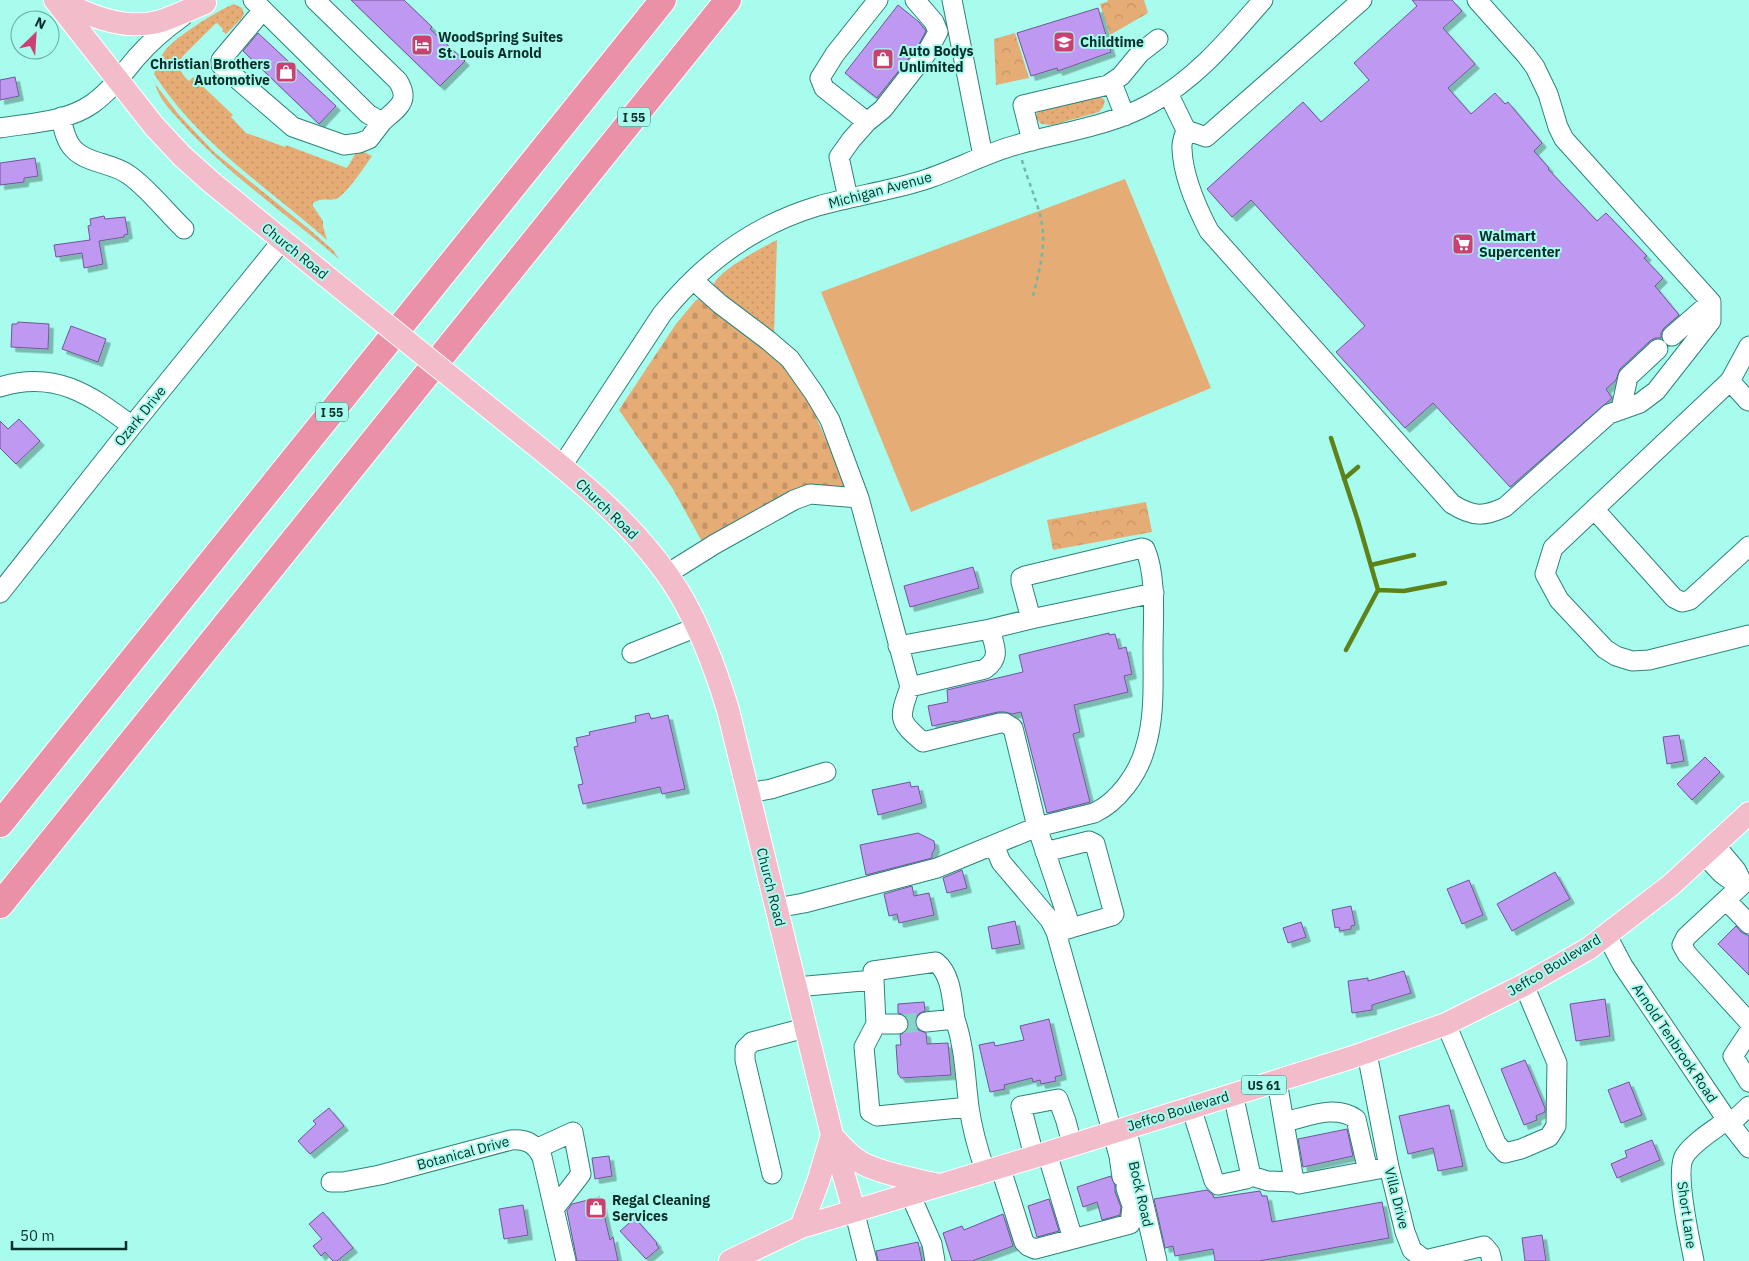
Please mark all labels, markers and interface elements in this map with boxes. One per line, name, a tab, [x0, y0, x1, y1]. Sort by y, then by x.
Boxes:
north arrow	[10, 10, 60, 60]
text: N	[32, 13, 49, 34]
place label: WoodSpring Suites St. Louis Arnold	[438, 28, 563, 62]
school or university icon: Childtime	[1052, 30, 1076, 54]
hotel icon: WoodSpring Suites St. Louis Arnold	[410, 33, 434, 57]
place label: Childtime	[1080, 33, 1144, 51]
place label: Auto Bodys Unlimited	[899, 42, 974, 76]
shop icon: Auto Bodys Unlimited	[871, 47, 895, 71]
place label: Christian Brothers Automotive	[150, 55, 270, 89]
shop icon: Christian Brothers Automotive	[274, 60, 298, 84]
road number: I 55	[618, 108, 650, 126]
street label: Michigan Avenue	[826, 167, 934, 212]
street label: Church Road	[258, 219, 332, 283]
place label: Walmart Supercenter	[1479, 227, 1561, 261]
supermarket icon: Walmart Supercenter	[1451, 232, 1475, 256]
street label: Ozark Drive	[110, 382, 170, 450]
road number: I 55	[316, 402, 348, 422]
street label: Church Road	[572, 475, 642, 543]
street label: Church Road	[753, 846, 789, 928]
street label: Jeffco Boulevard	[1504, 930, 1604, 1000]
street label: Arnold Tenbrook Road	[1629, 980, 1721, 1106]
road number: US 61	[1242, 1076, 1286, 1094]
street label: Jeffco Boulevard	[1125, 1087, 1231, 1135]
street label: Botanical Drive	[415, 1132, 511, 1174]
street label: Bock Road	[1125, 1159, 1157, 1229]
street label: Villa Drive	[1381, 1165, 1413, 1231]
street label: Short Lane	[1673, 1180, 1701, 1250]
place label: Regal Cleaning Services	[612, 1191, 710, 1225]
shop icon: Regal Cleaning Services	[584, 1196, 608, 1220]
scale bar	[12, 1218, 126, 1250]
text: 50 m	[20, 1226, 55, 1245]

